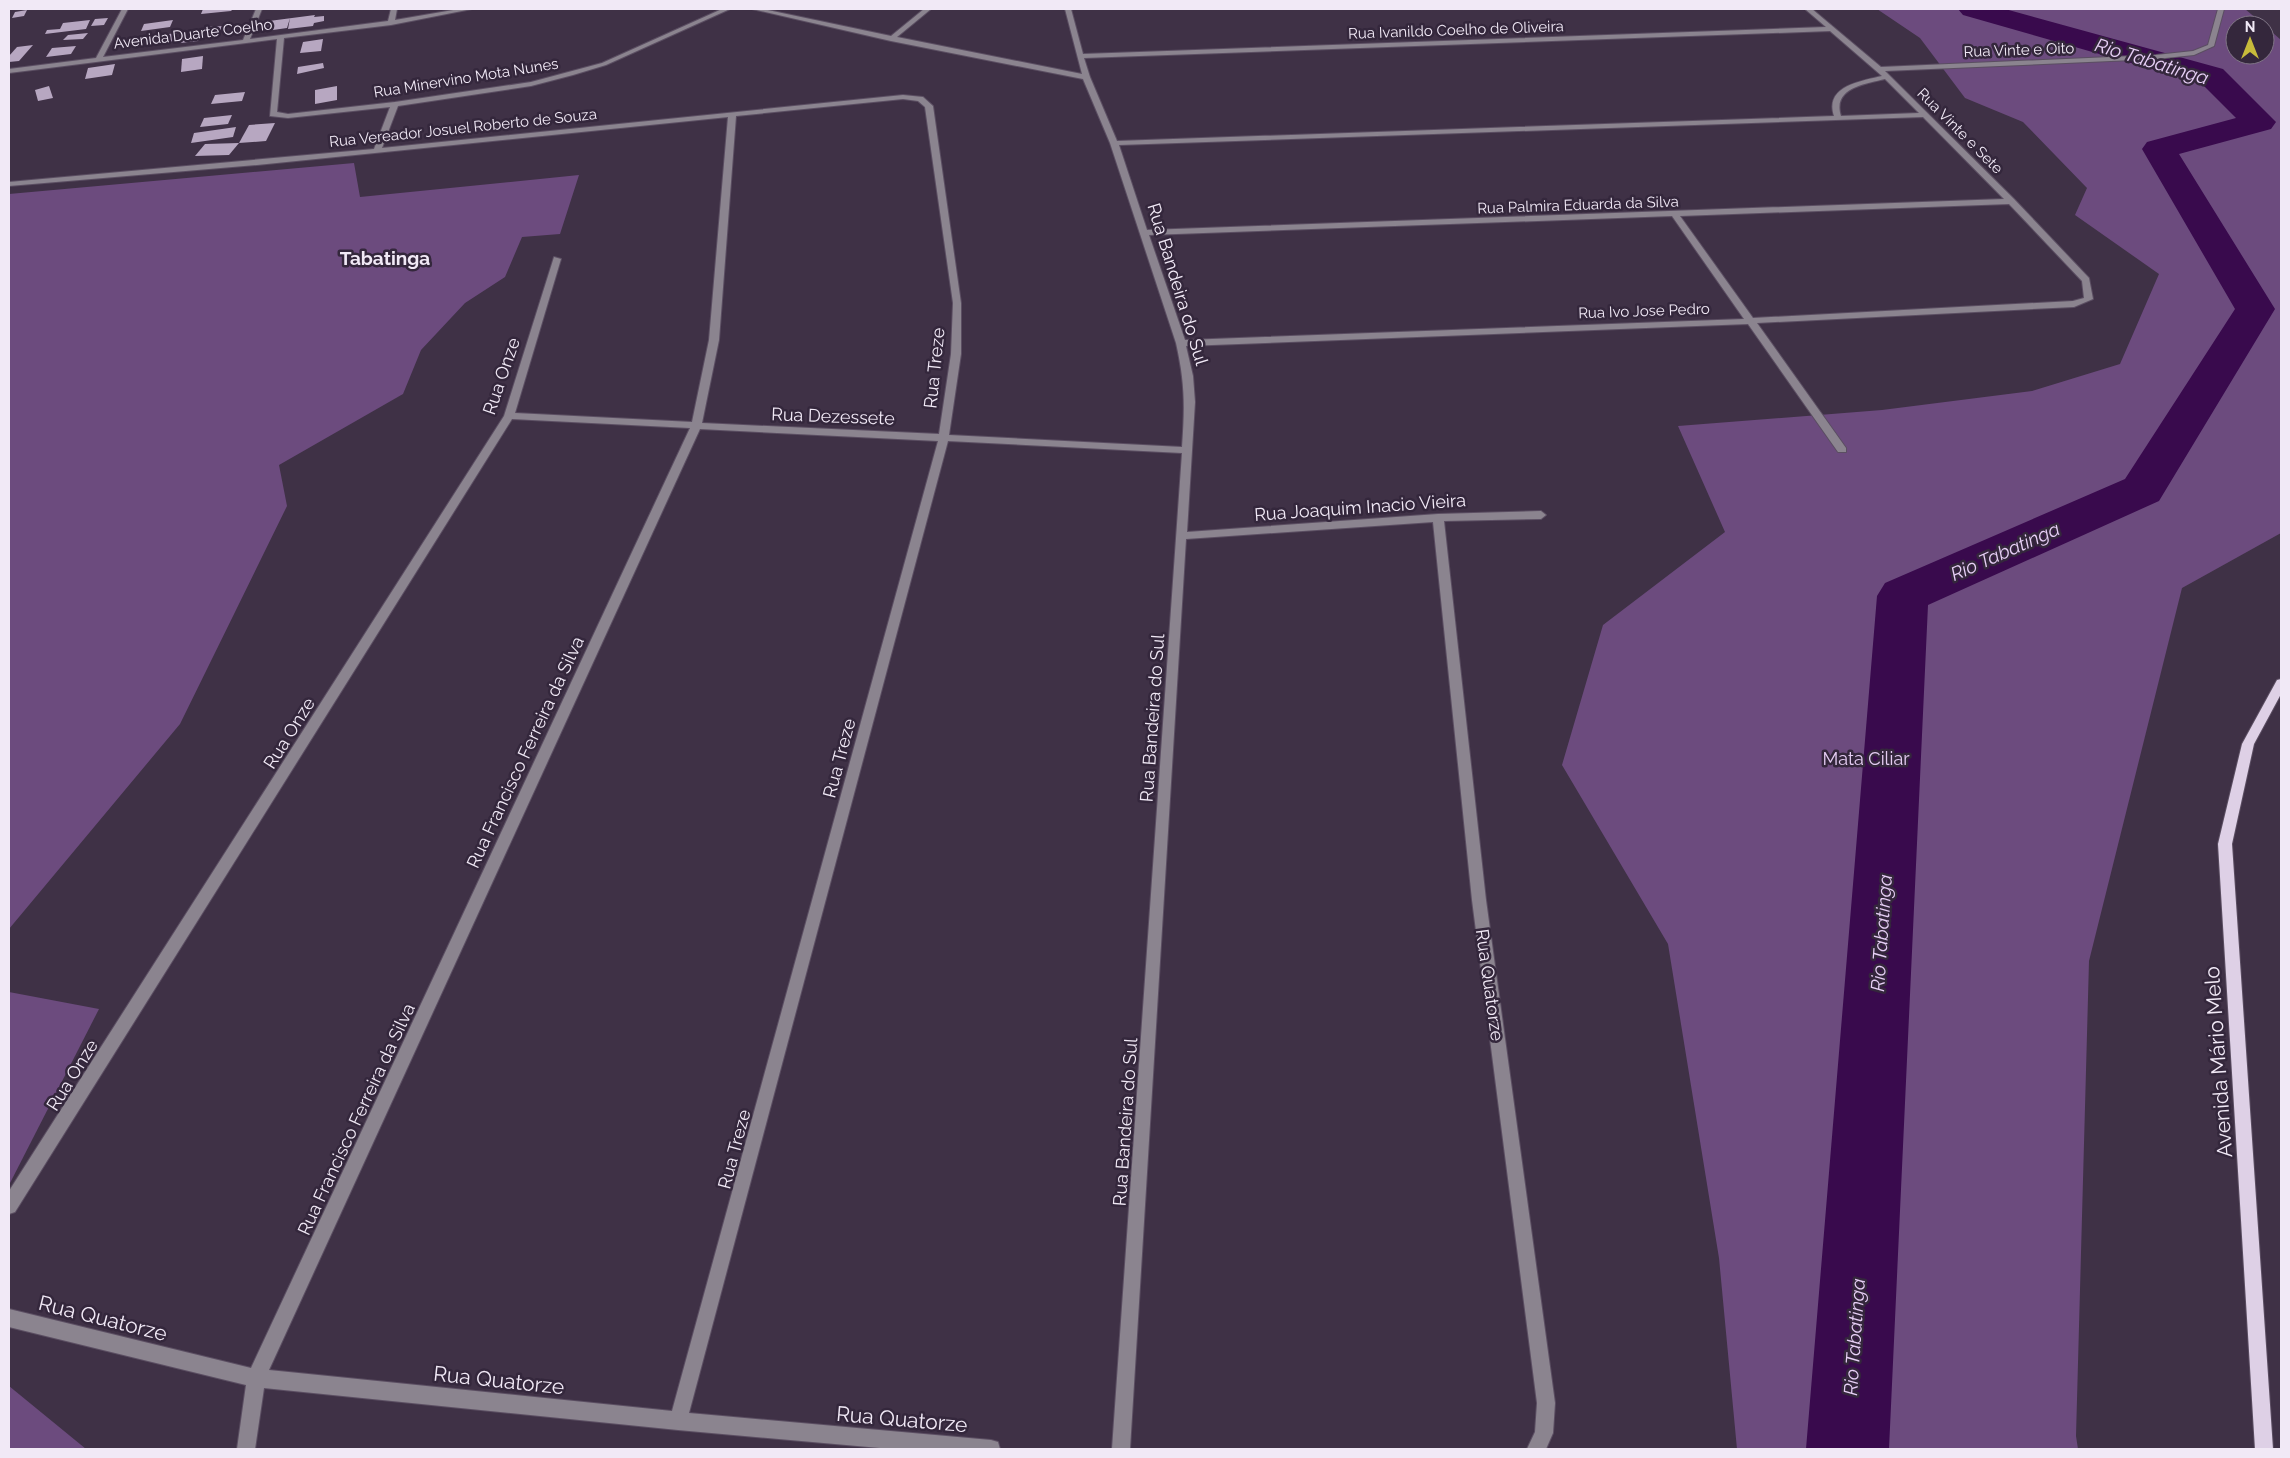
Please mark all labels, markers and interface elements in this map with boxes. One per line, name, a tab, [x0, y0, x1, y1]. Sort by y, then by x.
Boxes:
street label: Avenida Duarte Coelho	[113, 15, 274, 53]
north arrow	[2225, 15, 2275, 65]
street label: Rua Ivanildo Coelho de Oliveira	[1348, 17, 1564, 43]
text: N	[2245, 19, 2255, 35]
water label: Rio Tabatinga	[2093, 33, 2211, 89]
street label: Rua Vinte e Oito	[1963, 39, 2075, 61]
street label: Rua Minervino Mota Nunes	[372, 55, 560, 101]
street label: Rua Vinte e Sete	[1913, 84, 2007, 178]
street label: Rua Vereador Josuel Roberto de Souza	[328, 105, 598, 151]
street label: Rua Palmira Eduarda da Silva	[1477, 192, 1679, 218]
street label: Rua Bandeira do Sul	[1143, 200, 1213, 368]
district label: Tabatinga	[340, 247, 430, 269]
street label: Rua Ivo Jose Pedro	[1578, 300, 1710, 322]
street label: Rua Treze	[919, 326, 949, 410]
street label: Rua Onze	[478, 334, 524, 417]
street label: Rua Dezessete	[771, 403, 896, 429]
street label: Rua Joaquim Inacio Vieira	[1253, 489, 1467, 525]
water label: Rio Tabatinga	[1947, 517, 2063, 585]
street label: Rua Francisco Ferreira da Silva	[462, 633, 588, 871]
street label: Rua Bandeira do Sul	[1136, 633, 1168, 803]
street label: Rua Onze	[259, 693, 319, 772]
street label: Rua Treze	[818, 716, 860, 800]
park label: Mata Ciliar	[1822, 748, 1910, 769]
water label: Rio Tabatinga	[1866, 874, 1896, 992]
street label: Rua Quatorze	[1472, 928, 1508, 1043]
street label: Avenida Mário Melo	[2199, 966, 2237, 1158]
street label: Rua Francisco Ferreira da Silva	[293, 1000, 419, 1238]
street label: Rua Onze	[42, 1035, 102, 1114]
street label: Rua Bandeira do Sul	[1109, 1037, 1141, 1207]
street label: Rua Treze	[713, 1107, 755, 1191]
water label: Rio Tabatinga	[1839, 1278, 1869, 1396]
street label: Rua Quatorze	[36, 1290, 170, 1346]
street label: Rua Quatorze	[432, 1361, 566, 1399]
street label: Rua Quatorze	[835, 1401, 969, 1437]

